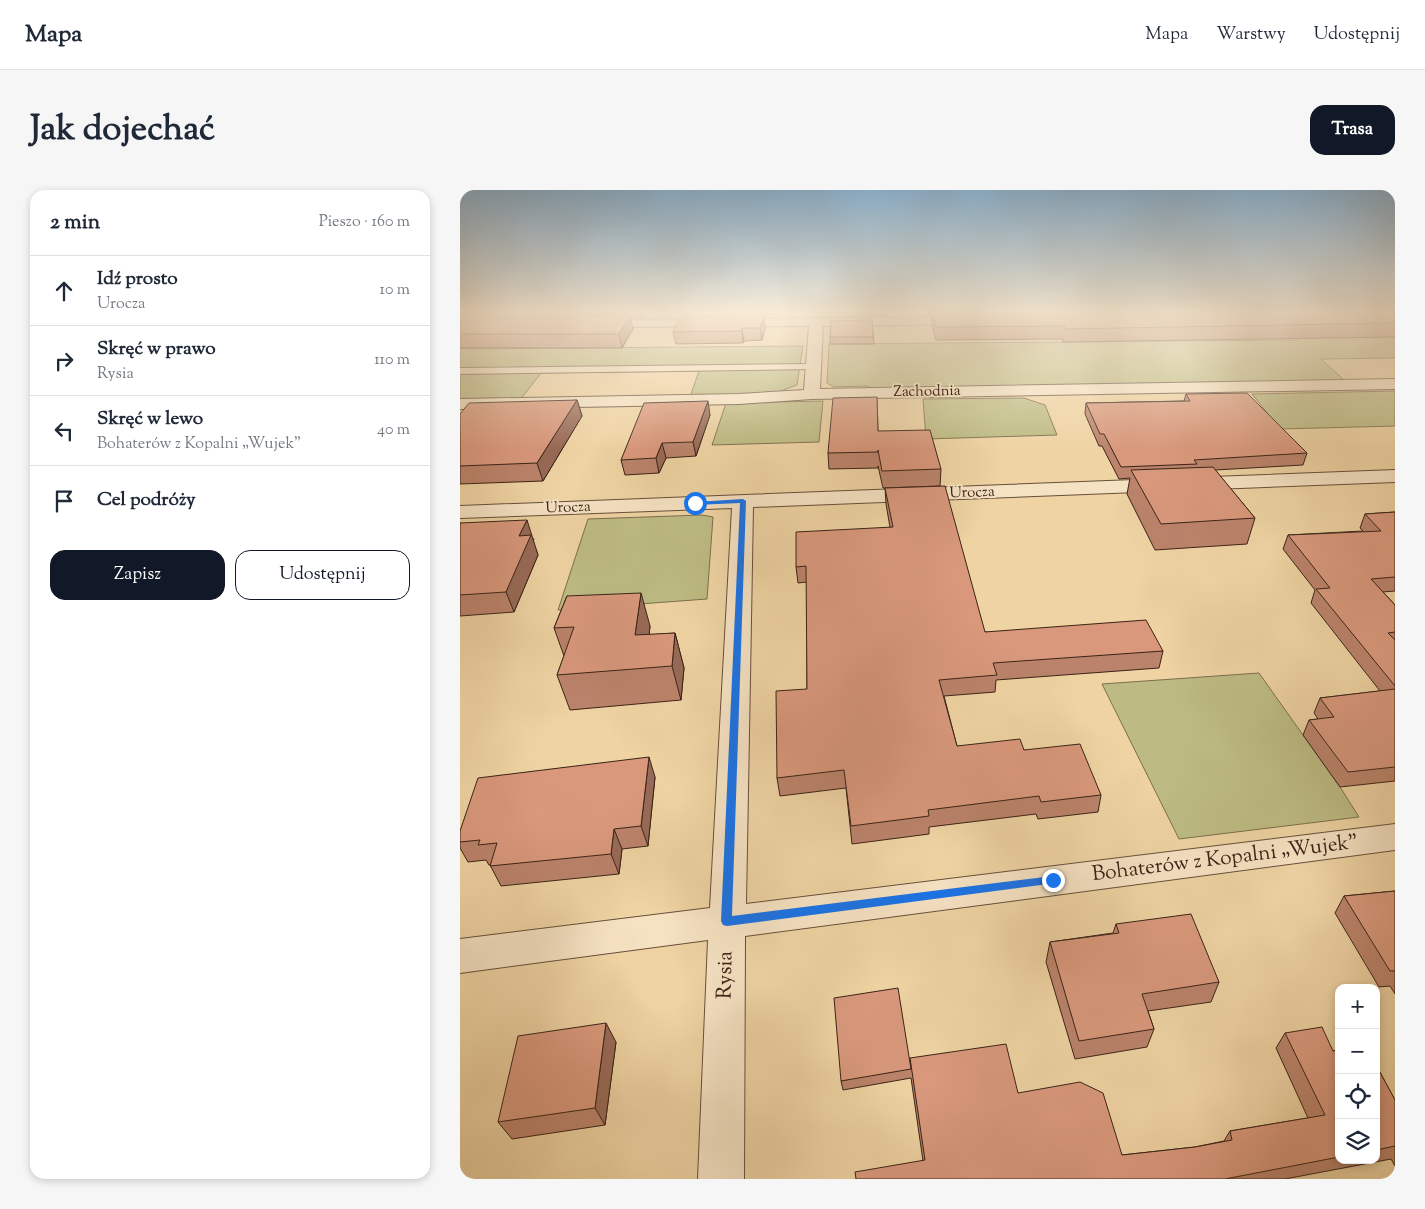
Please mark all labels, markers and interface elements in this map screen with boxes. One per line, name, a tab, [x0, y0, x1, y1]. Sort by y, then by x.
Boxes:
text: Mapa	[25, 18, 82, 52]
text: Mapa	[1145, 22, 1188, 48]
text: Warstwy	[1216, 22, 1286, 48]
text: Udostępnij	[1314, 22, 1400, 48]
text: Jak dojechać	[30, 105, 215, 156]
button: Trasa	[1310, 105, 1395, 155]
text: 2 min	[50, 208, 100, 238]
text: Pieszo · 160 m	[319, 211, 410, 234]
text: Idź prosto	[97, 266, 178, 293]
icon: ahead	[50, 277, 78, 305]
text: 10 m	[380, 279, 410, 302]
text: Urocza	[97, 293, 145, 316]
text: Skręć w prawo	[97, 336, 216, 363]
icon: right	[50, 347, 78, 375]
text: 110 m	[374, 349, 410, 372]
text: Rysia	[97, 363, 134, 386]
street label: Zachodnia	[893, 381, 961, 403]
text: Skręć w lewo	[97, 406, 203, 433]
icon: left	[50, 417, 78, 445]
text: 40 m	[377, 419, 410, 442]
text: Bohaterów z Kopalni „Wujek”	[97, 433, 301, 456]
street label: Urocza	[949, 482, 995, 504]
icon: arrive	[50, 487, 78, 515]
text: Cel podróży	[97, 487, 196, 514]
route start	[684, 492, 707, 515]
street label: Urocza	[545, 497, 591, 519]
button: Zapisz	[50, 550, 225, 600]
button: Udostępnij	[235, 550, 410, 600]
street label: Bohaterów z Kopalni „Wujek”	[1090, 828, 1360, 890]
route end	[1042, 869, 1065, 892]
street label: Rysia	[711, 950, 741, 999]
map controls	[1335, 984, 1380, 1164]
button: +	[1335, 984, 1380, 1029]
button: −	[1335, 1029, 1380, 1074]
button: locate	[1335, 1074, 1380, 1119]
button: layers	[1335, 1119, 1380, 1164]

